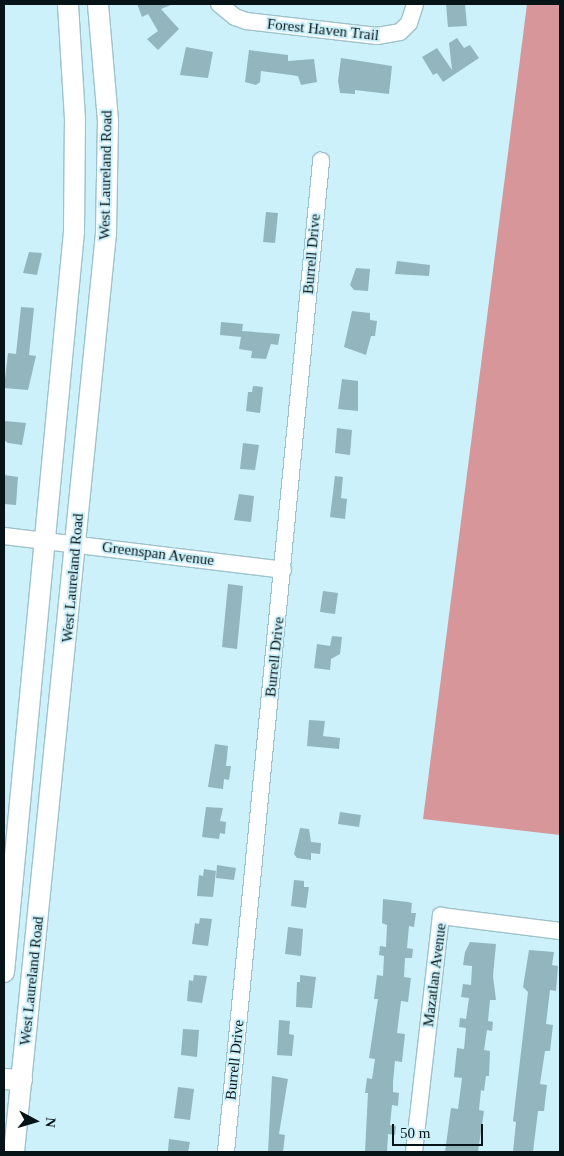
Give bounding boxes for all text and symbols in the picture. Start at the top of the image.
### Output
street label: Forest Haven Trail [266,15,380,45]
street label: West Laureland Road [96,110,116,240]
street label: Burrell Drive [300,213,324,295]
street label: West Laureland Road [58,513,88,643]
street label: Greenspan Avenue [101,538,215,570]
street label: Burrell Drive [262,616,288,698]
street label: West Laureland Road [16,916,48,1046]
street label: Mazatlan Avenue [420,922,450,1028]
street label: Burrell Drive [222,1019,248,1101]
north arrow [10,1096,60,1146]
scale bar [394,1114,485,1146]
text: N [42,1117,58,1128]
text: 50 m [400,1125,430,1141]

